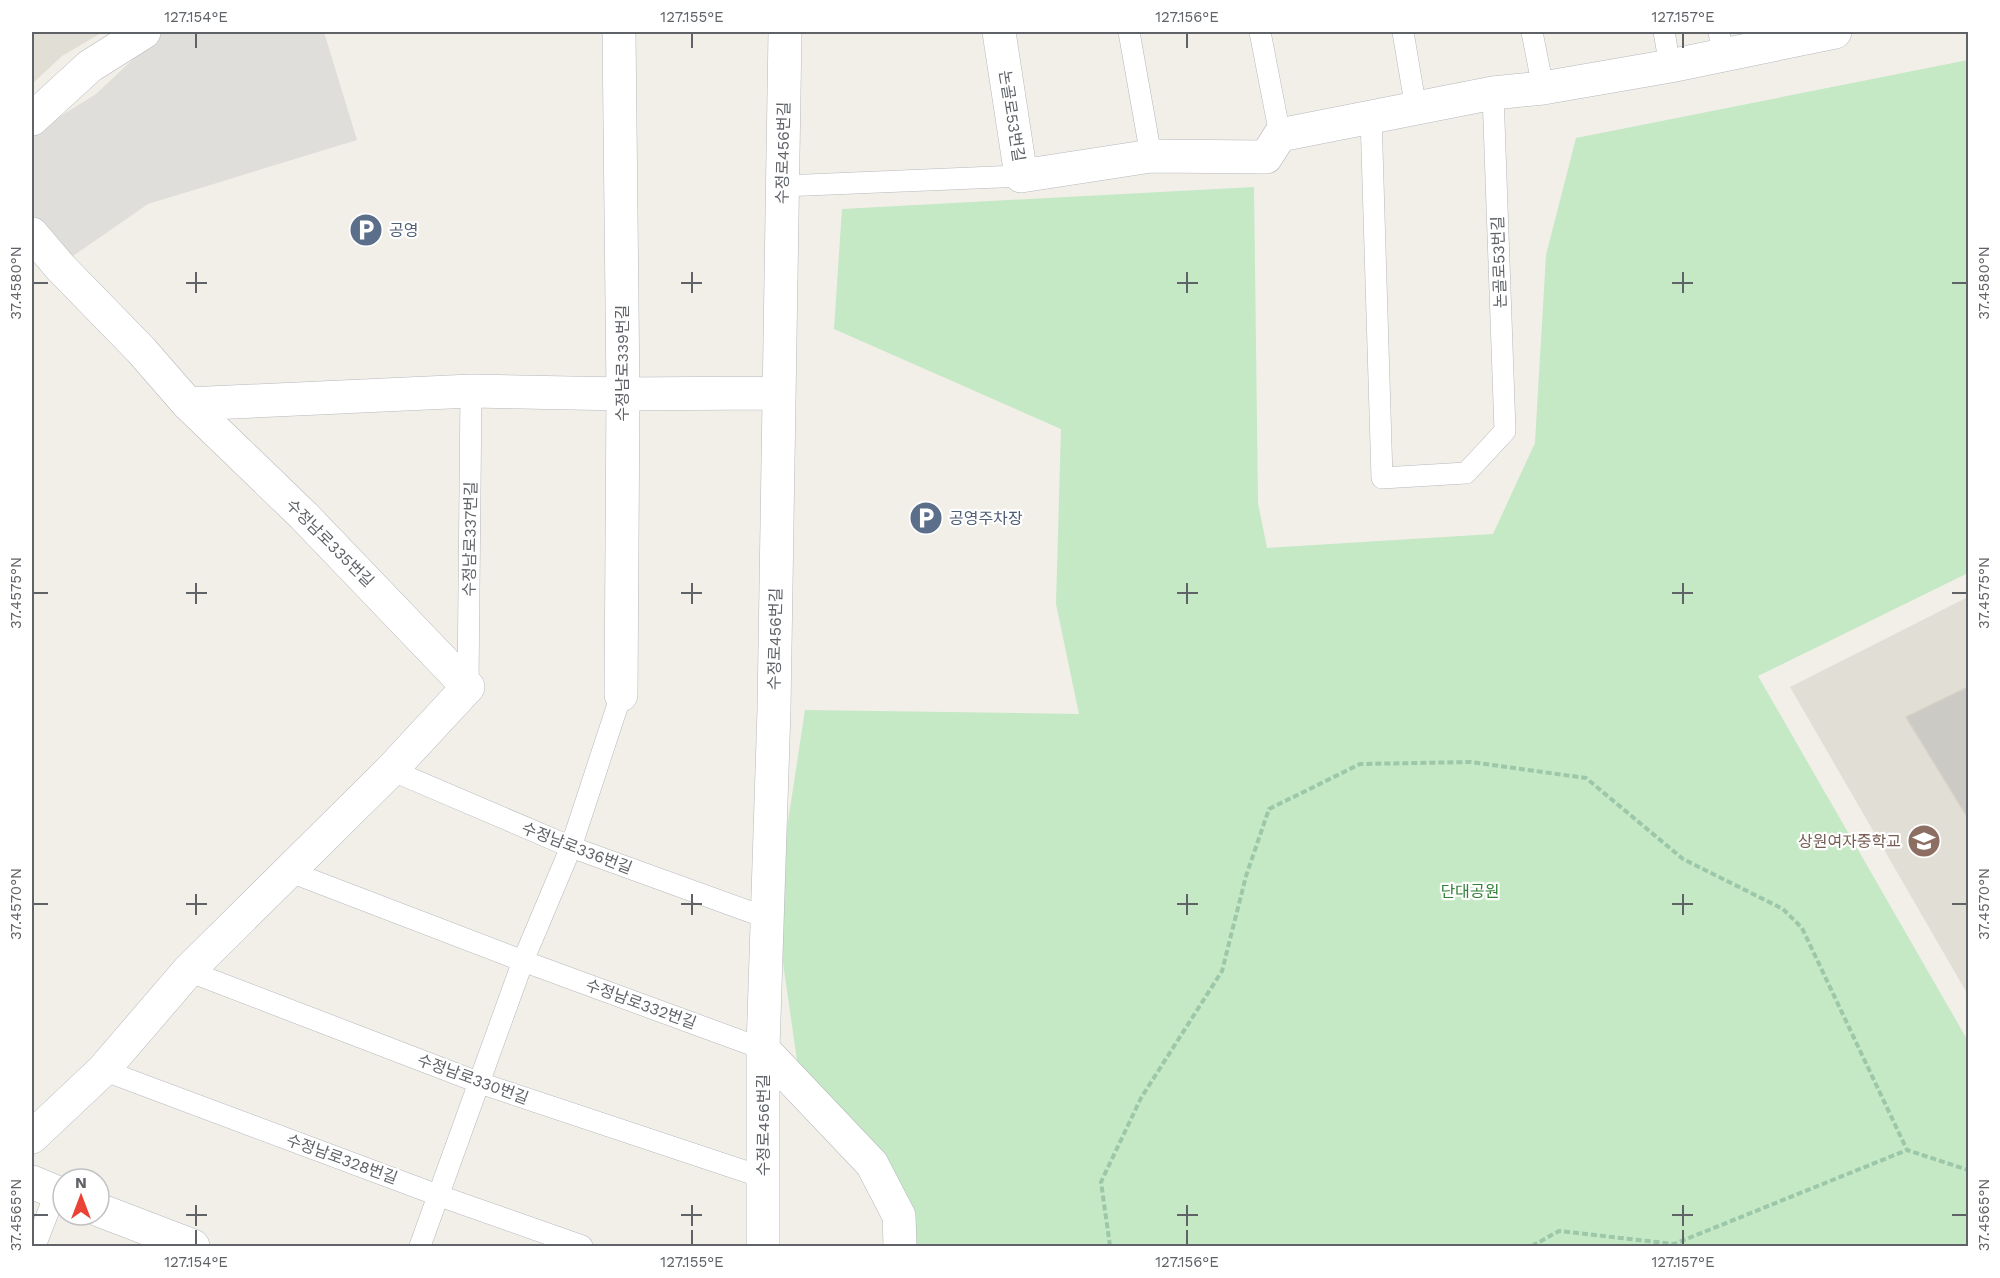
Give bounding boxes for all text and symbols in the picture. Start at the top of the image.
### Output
text: 127.154°E [164,8,228,26]
text: 127.155°E [660,8,724,26]
text: 127.156°E [1155,8,1219,26]
text: 127.157°E [1652,8,1714,26]
street label: 논골로53번길 [995,69,1029,163]
street label: 수정로456번길 [773,102,793,204]
parking icon: 공영 [348,212,384,248]
street label: 논골로53번길 [1488,216,1510,308]
place label: 공영 [389,221,418,240]
text: 37.4580°N [7,246,25,320]
text: 37.4580°N [1975,246,1993,320]
street label: 수정남로339번길 [613,305,632,421]
street label: 수정남로337번길 [459,481,481,597]
street label: 수정남로335번길 [282,495,378,591]
parking icon: 공영주차장 [908,500,944,536]
place label: 공영주차장 [949,509,1023,528]
text: 37.4575°N [7,557,25,629]
text: 37.4575°N [1975,557,1993,629]
street label: 수정로456번길 [765,588,785,690]
street label: 수정남로336번길 [519,818,635,878]
school or university icon: 상원여자중학교 [1906,823,1942,859]
place label: 상원여자중학교 [1798,832,1901,851]
text: 37.4570°N [7,868,25,940]
text: 37.4570°N [1975,868,1993,940]
park label: 단대공원 [1441,882,1499,901]
street label: 수정남로332번길 [583,975,699,1033]
street label: 수정남로330번길 [415,1050,531,1108]
street label: 수정로456번길 [754,1074,773,1176]
street label: 수정남로328번길 [284,1130,400,1188]
north arrow [51,1167,111,1227]
text: N [75,1173,87,1192]
text: 37.4565°N [7,1179,25,1251]
text: 37.4565°N [1975,1179,1993,1251]
text: 127.154°E [164,1253,228,1271]
text: 127.155°E [660,1253,724,1271]
text: 127.156°E [1155,1253,1219,1271]
text: 127.157°E [1652,1253,1714,1271]

